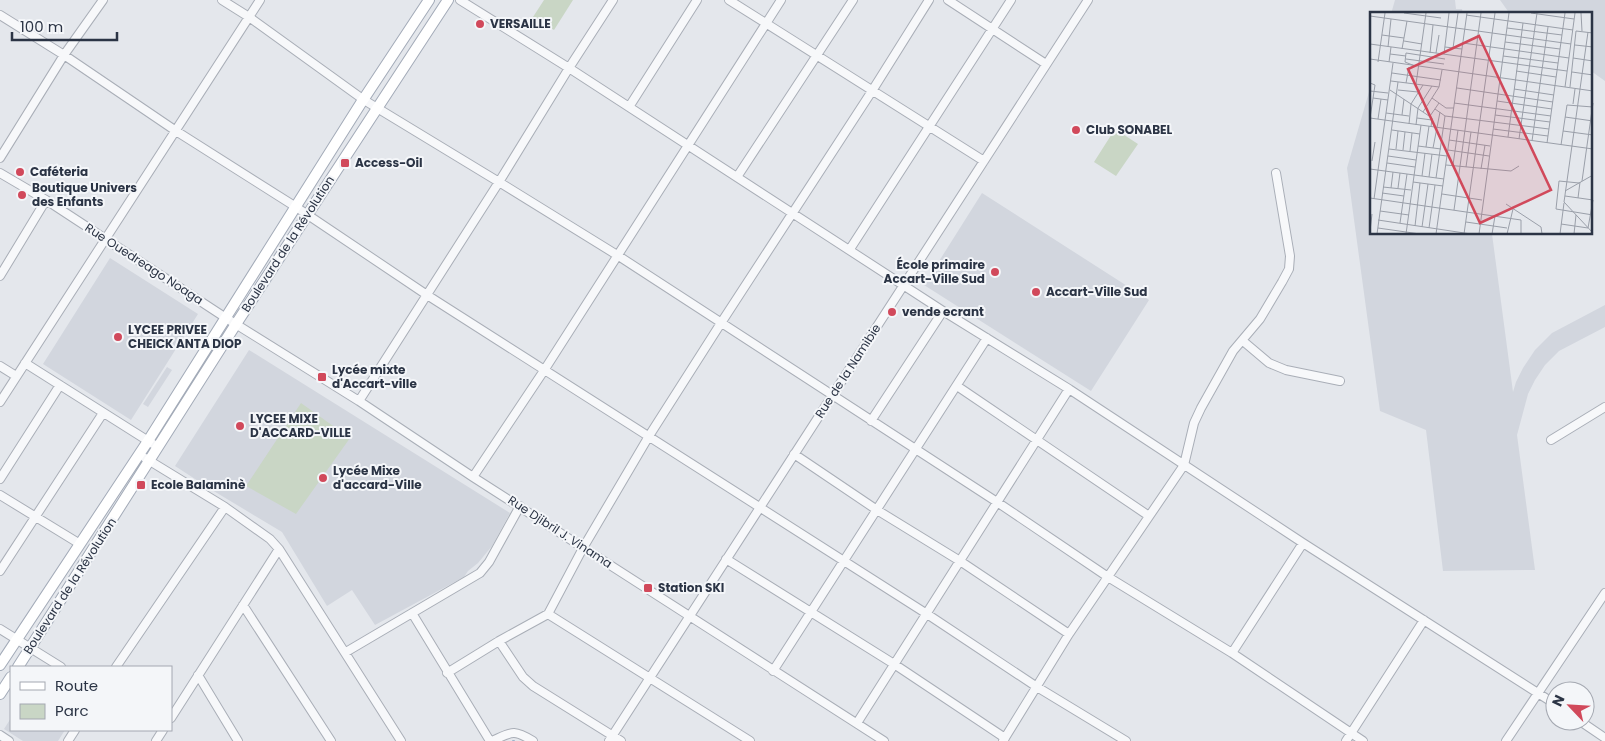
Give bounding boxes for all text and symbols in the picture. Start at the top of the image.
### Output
scale bar [12,10,118,42]
inset map [1370,12,1592,235]
place label: VERSAILLE [490,15,551,32]
text: 100 m [20,16,63,37]
marker: VERSAILLE [474,18,486,30]
place label: Club SONABEL [1086,121,1173,138]
marker: Club SONABEL [1070,124,1082,136]
place label: Access-Oil [355,154,423,171]
marker: Access-Oil [339,157,351,169]
place label: Caféteria [30,163,88,180]
marker: Caféteria [14,166,26,178]
street label: Boulevard de la Révolution [237,172,338,315]
place label: Boutique Univers des Enfants [32,179,137,210]
marker: Boutique Univers des Enfants [16,189,28,201]
street label: Rue Ouedreago Noaga [82,219,207,308]
place label: École primaire Accart-Ville Sud [884,256,986,287]
marker: École primaire Accart-Ville Sud [989,266,1001,278]
place label: Accart-Ville Sud [1046,283,1147,300]
marker: Accart-Ville Sud [1030,286,1042,298]
place label: vende ecrant [902,303,984,320]
marker: vende ecrant [886,306,898,318]
street label: Rue de la Namibie [811,320,884,421]
place label: LYCEE PRIVEE CHEICK ANTA DIOP [128,321,242,352]
marker: LYCEE PRIVEE CHEICK ANTA DIOP [112,331,124,343]
place label: Lycée mixte d'Accart-ville [332,361,417,392]
marker: Lycée mixte d'Accart-ville [316,371,328,383]
place label: LYCEE MIXE D'ACCARD-VILLE [250,410,351,441]
marker: LYCEE MIXE D'ACCARD-VILLE [234,420,246,432]
place label: Lycée Mixe d'accard-Ville [333,462,422,493]
marker: Lycée Mixe d'accard-Ville [317,472,329,484]
place label: Ecole Balaminè [151,476,246,493]
marker: Ecole Balaminè [135,479,147,491]
street label: Rue Djibril J. Vinama [505,491,616,572]
street label: Boulevard de la Révolution [19,514,120,657]
place label: Station SKI [658,579,724,596]
marker: Station SKI [642,582,654,594]
legend [10,666,172,731]
text: Route [55,675,98,696]
north arrow [1545,681,1595,731]
text: N [1547,692,1570,710]
text: Parc [55,700,89,721]

